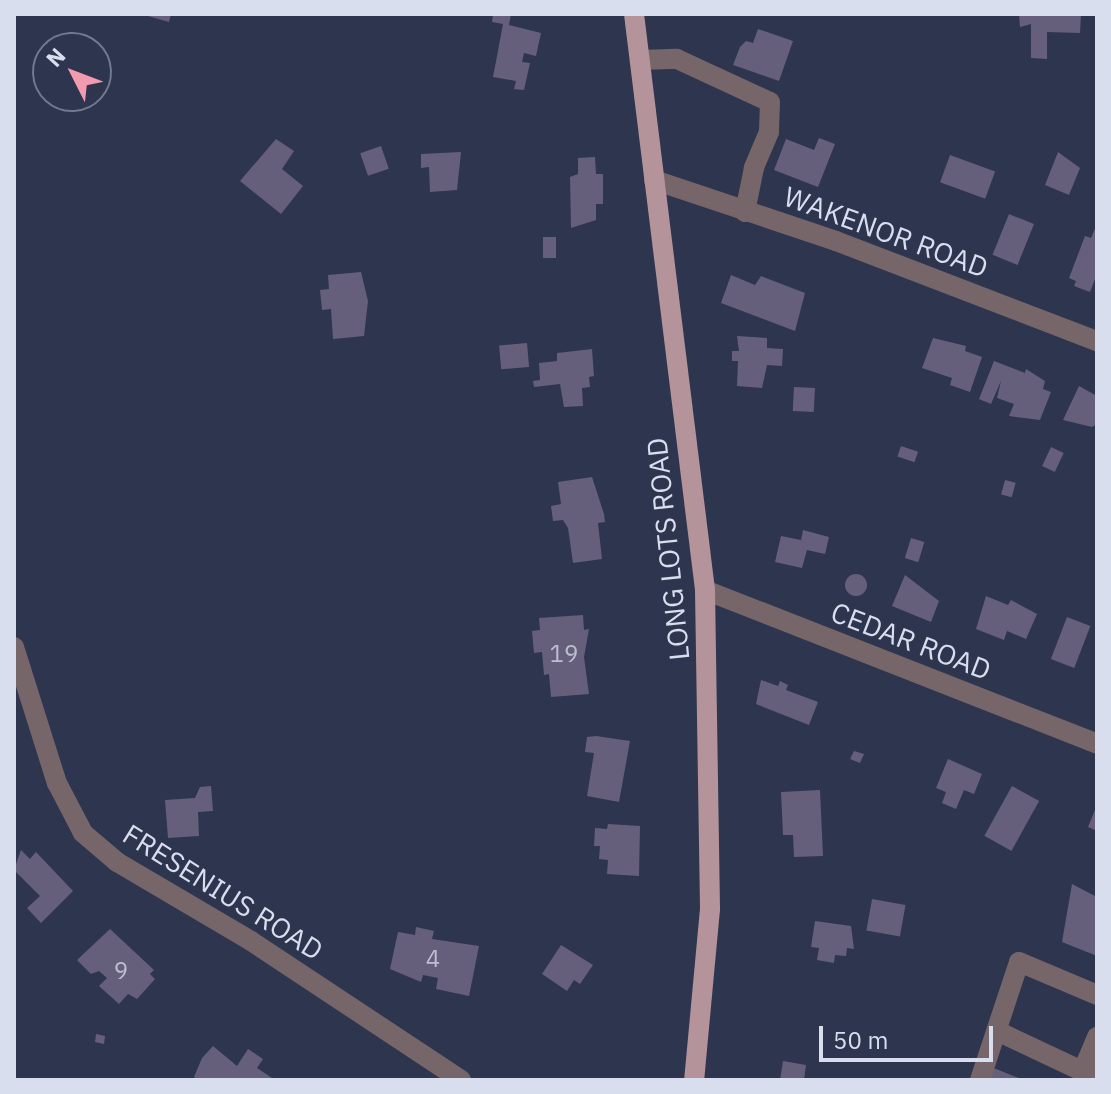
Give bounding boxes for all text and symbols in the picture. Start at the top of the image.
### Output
north arrow [32,32,112,112]
text: N [39,41,71,73]
street label: WAKENOR ROAD [779,179,993,285]
street label: LONG LOTS ROAD [640,436,696,662]
street label: CEDAR ROAD [826,595,996,687]
house number: 19 [550,640,578,668]
street label: FRESENIUS ROAD [117,817,329,967]
house number: 4 [426,945,440,973]
house number: 9 [114,957,128,985]
scale bar [823,1010,997,1060]
text: 50 m [833,1024,888,1056]

